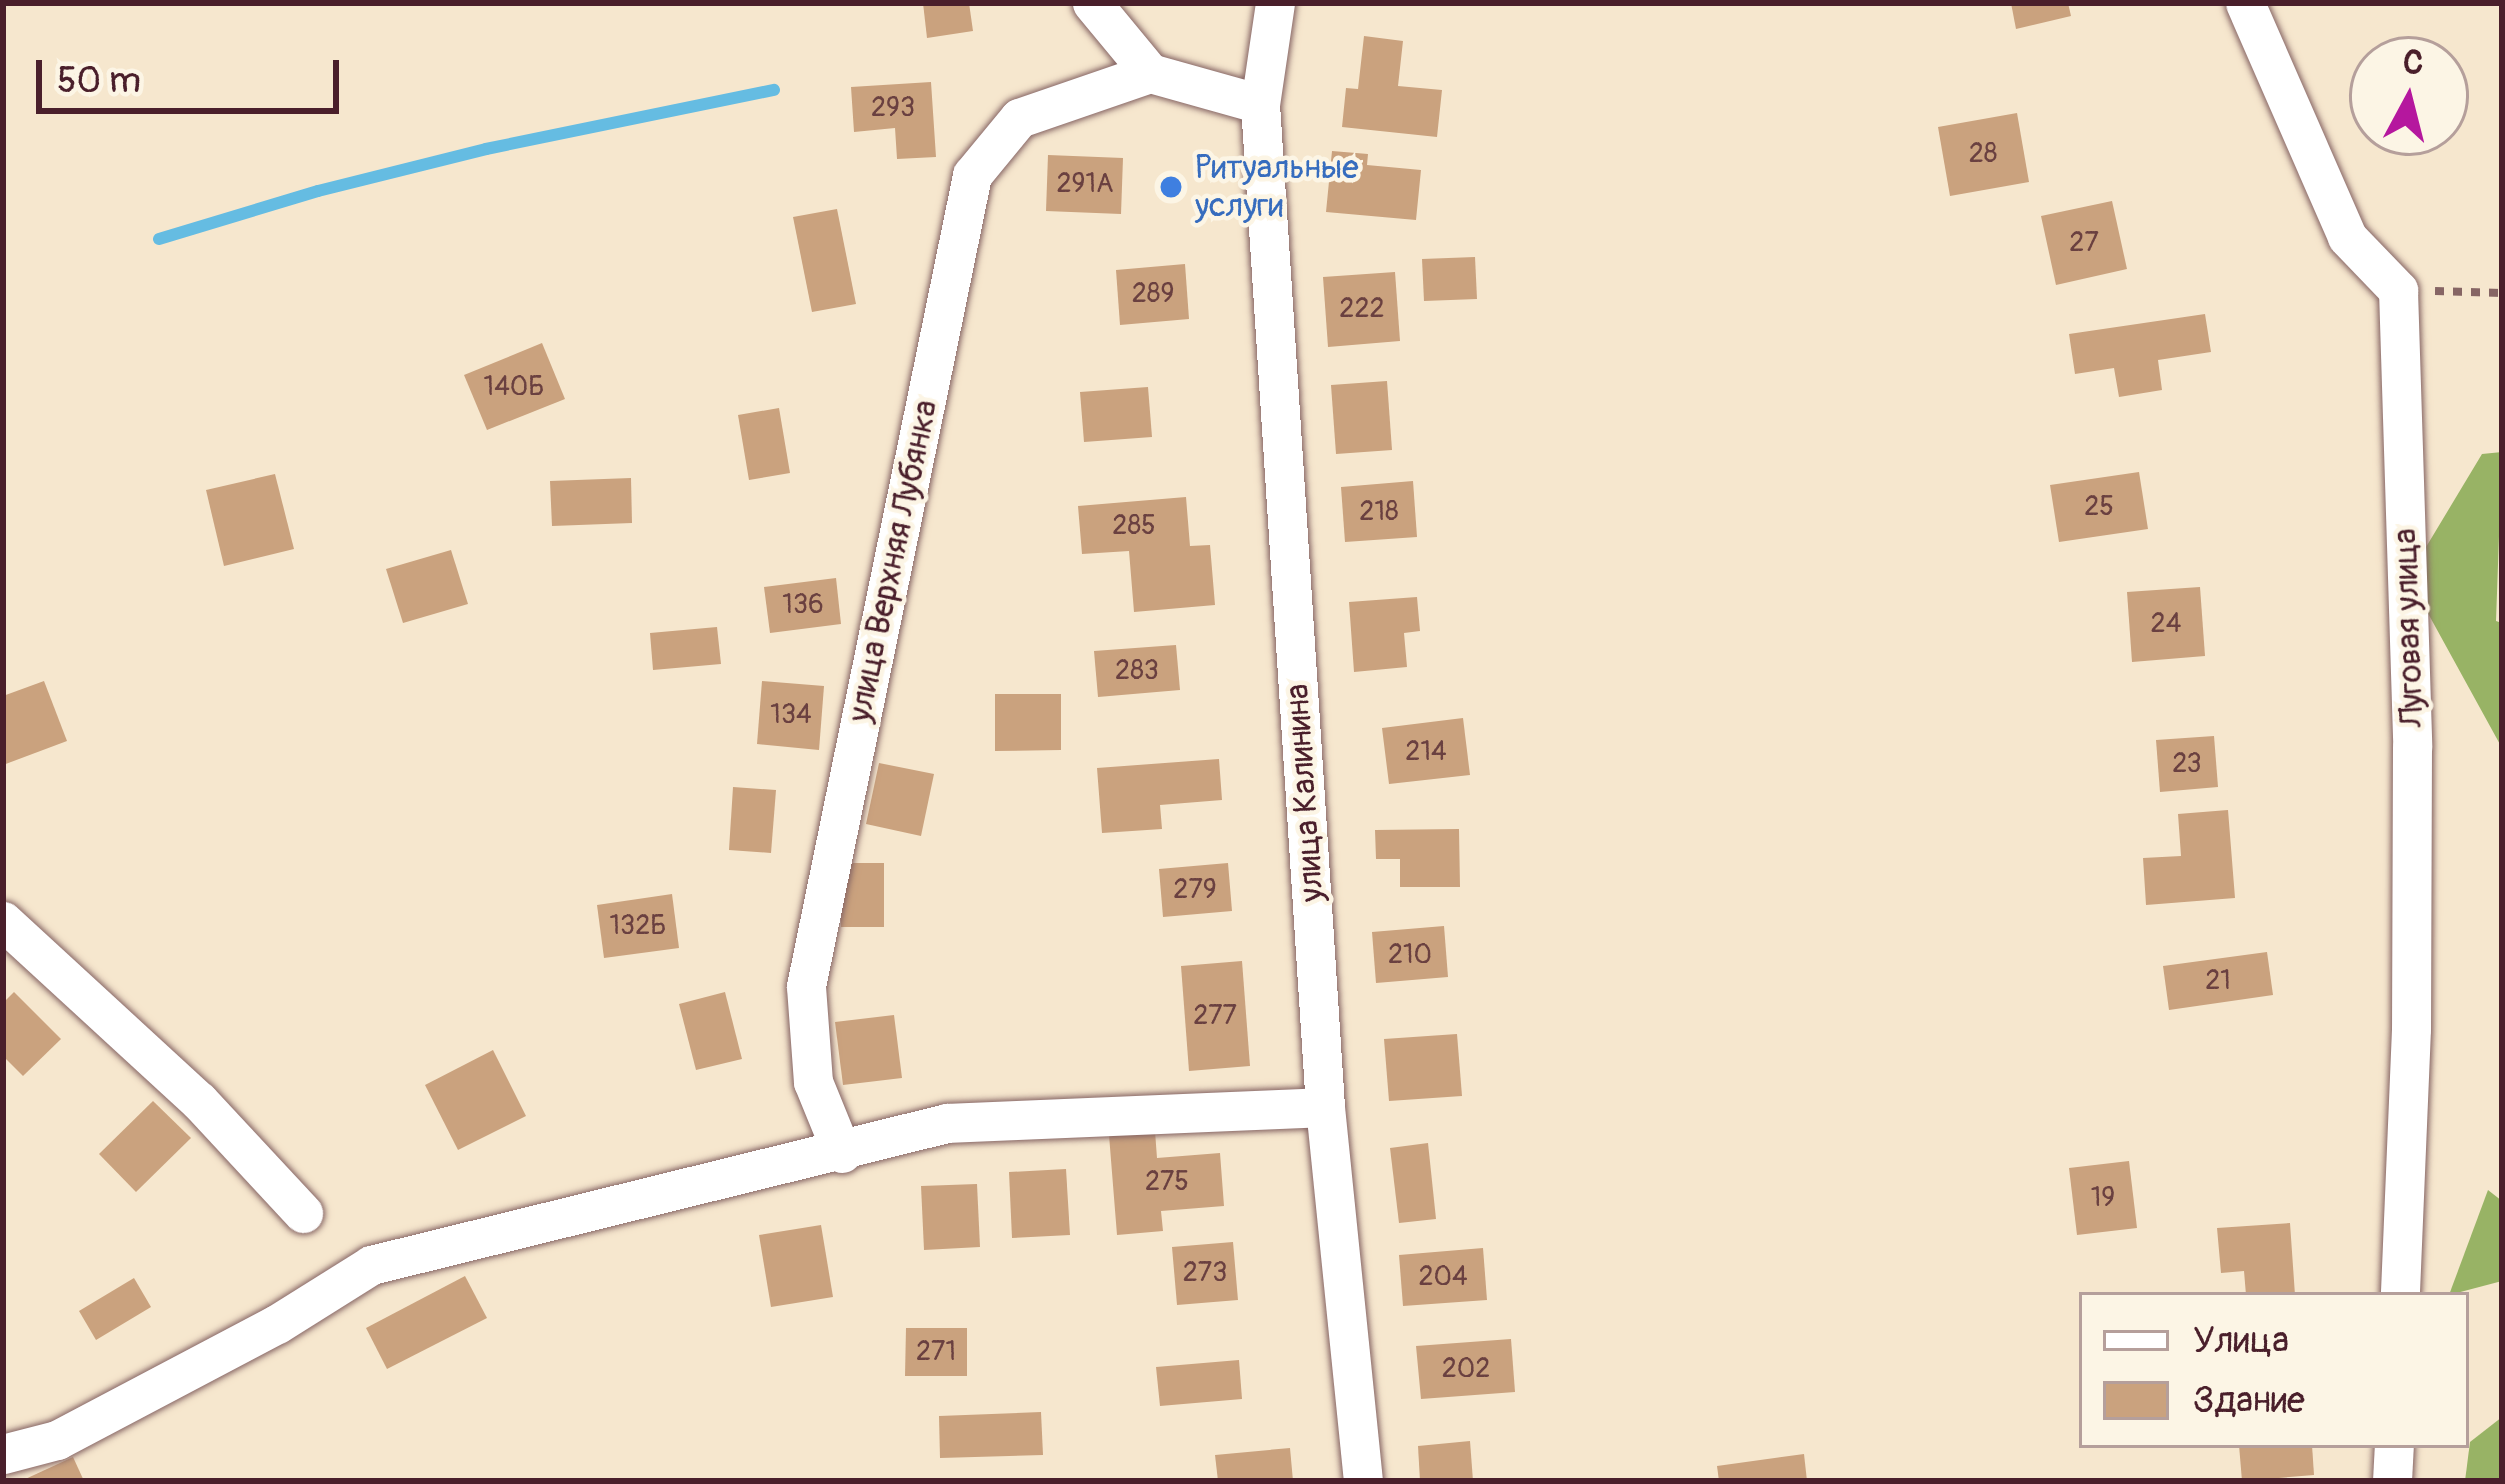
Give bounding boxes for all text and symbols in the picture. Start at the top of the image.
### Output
scale bar [42,36,345,110]
north arrow [2349,36,2469,156]
text: С [2400,41,2426,84]
text: 50 m [57,58,141,103]
house number: 293 [871,92,915,124]
house number: 28 [1969,138,1997,170]
place label: Ритуальные услуги [1195,148,1359,226]
house number: 291А [1056,168,1114,200]
marker: Ритуальные услуги [1158,174,1184,200]
house number: 27 [2069,227,2099,259]
house number: 289 [1132,278,1174,310]
house number: 222 [1339,293,1385,325]
house number: 140Б [484,371,544,403]
street label: улица Верхняя Лубянка [840,396,946,726]
house number: 25 [2084,491,2114,523]
house number: 218 [1359,496,1399,528]
house number: 285 [1112,510,1156,542]
street label: Луговая улица [2386,528,2432,728]
house number: 136 [782,589,824,621]
house number: 24 [2151,608,2181,640]
house number: 283 [1115,655,1159,687]
street label: улица Калинина [1278,683,1332,903]
house number: 134 [770,699,812,731]
house number: 214 [1405,736,1447,768]
house number: 23 [2172,748,2202,780]
house number: 279 [1173,874,1217,906]
house number: 132Б [610,910,666,942]
house number: 210 [1388,939,1432,971]
house number: 21 [2205,965,2231,997]
house number: 277 [1193,1000,1237,1032]
house number: 275 [1145,1166,1189,1198]
house number: 19 [2091,1182,2115,1214]
house number: 273 [1183,1257,1227,1289]
house number: 204 [1418,1261,1468,1293]
legend [2079,1292,2469,1448]
text: Улица [2193,1318,2289,1363]
house number: 271 [916,1336,956,1368]
house number: 202 [1442,1353,1490,1385]
text: Здание [2193,1378,2305,1423]

